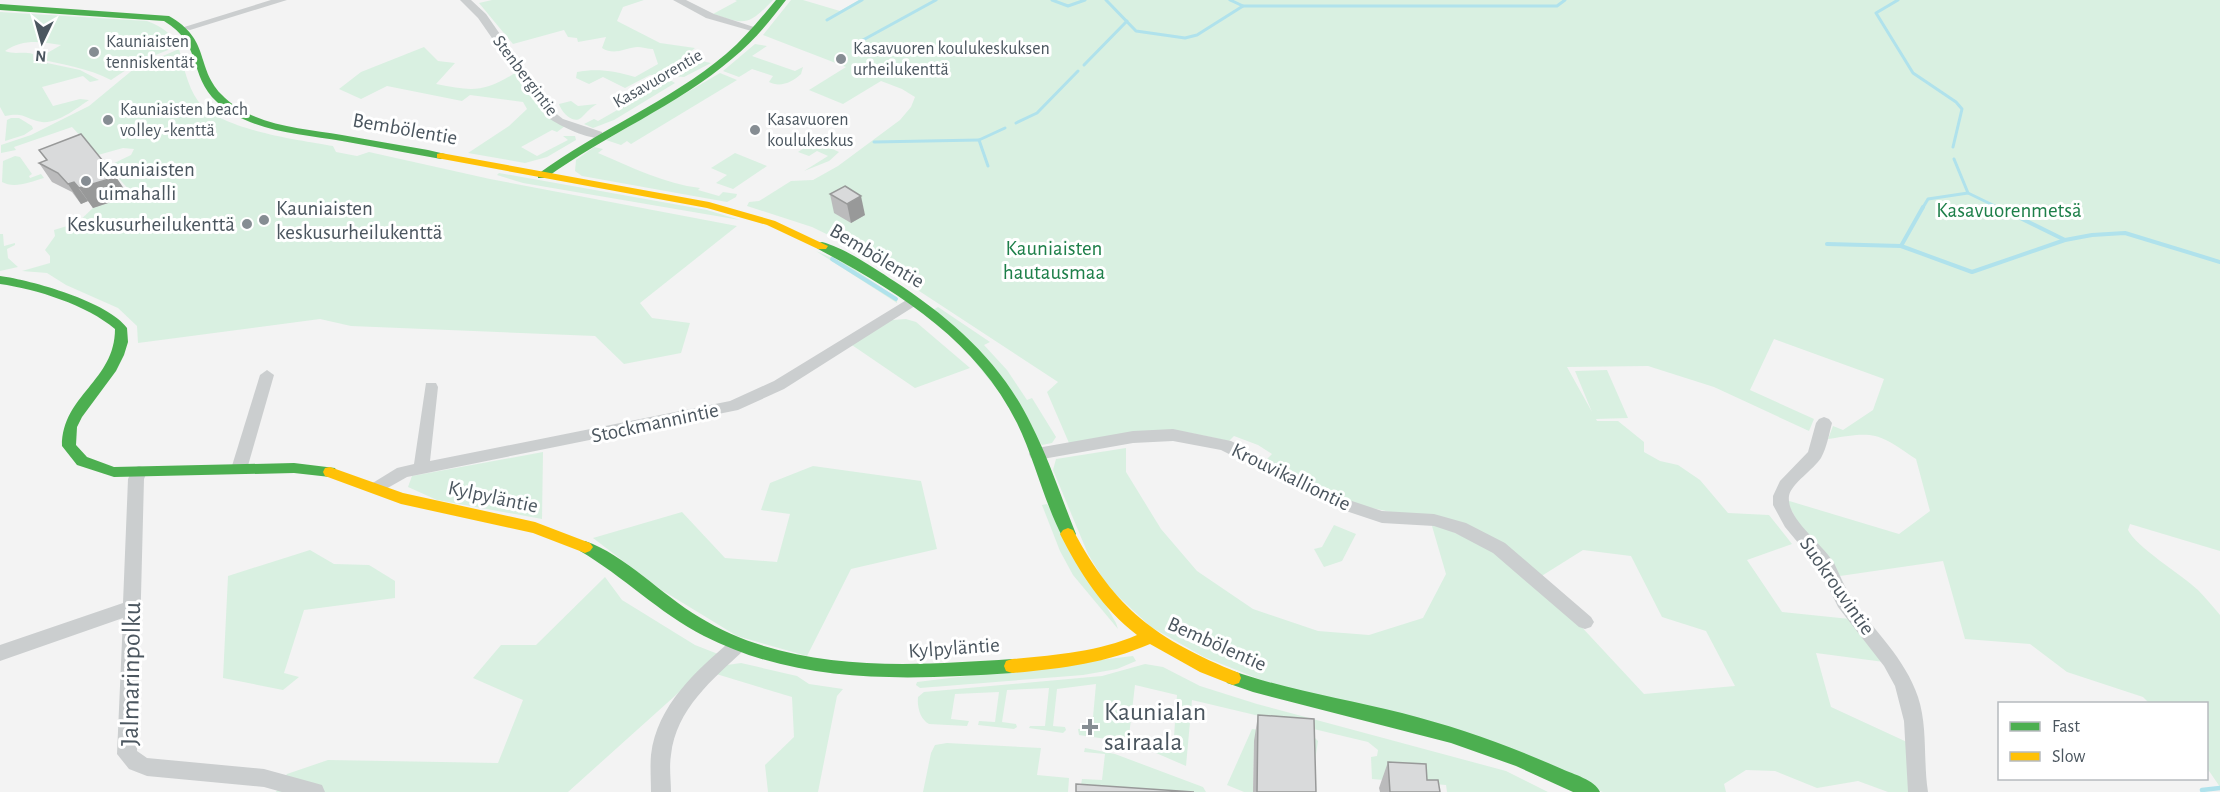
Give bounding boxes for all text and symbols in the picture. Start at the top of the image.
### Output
north arrow [12,12,72,72]
street label: Stenbergintie [489,32,561,120]
place label: Kauniaisten tenniskentät [106,33,195,72]
place label: Kasavuoren koulukeskuksen urheilukenttä [853,40,1050,79]
marker: Kauniaisten tenniskentät [87,45,101,59]
street label: Kasavuorentie [610,46,706,112]
text: N [35,47,47,64]
marker: Kasavuoren koulukeskuksen urheilukenttä [834,52,848,66]
place label: Kauniaisten beach volley -kenttä [120,101,248,140]
street label: Bembölentie [351,109,459,149]
place label: Kasavuoren koulukeskus [767,111,854,150]
marker: Kauniaisten beach volley -kenttä [101,113,115,127]
marker: Kasavuoren koulukeskus [748,123,762,137]
place label: Kauniaisten uimahalli [98,159,195,204]
marker: Kauniaisten uimahalli [79,174,93,188]
place label: Kauniaisten keskusurheilukenttä [276,198,443,243]
park label: Kasavuorenmetsä [1936,200,2082,221]
marker: Kauniaisten keskusurheilukenttä [257,213,271,227]
place label: Keskusurheilukenttä [67,214,235,235]
marker: Keskusurheilukenttä [240,217,254,231]
street label: Bembölentie [826,220,928,292]
park label: Kauniaisten hautausmaa [1003,238,1106,283]
street label: Stockmannintie [590,399,720,447]
street label: Krouvikalliontie [1228,439,1354,515]
street label: Kylpyläntie [446,477,540,517]
street label: Suokrouvintie [1796,533,1878,639]
street label: Jalmarinpolku [117,602,145,746]
street label: Bembölentie [1164,613,1270,675]
street label: Kylpyläntie [908,634,1000,662]
place label: Kaunialan sairaala [1104,699,1206,755]
legend [1998,702,2208,780]
marker: Kaunialan sairaala [1081,718,1099,736]
text: Fast [2052,718,2080,736]
text: Slow [2052,748,2085,766]

